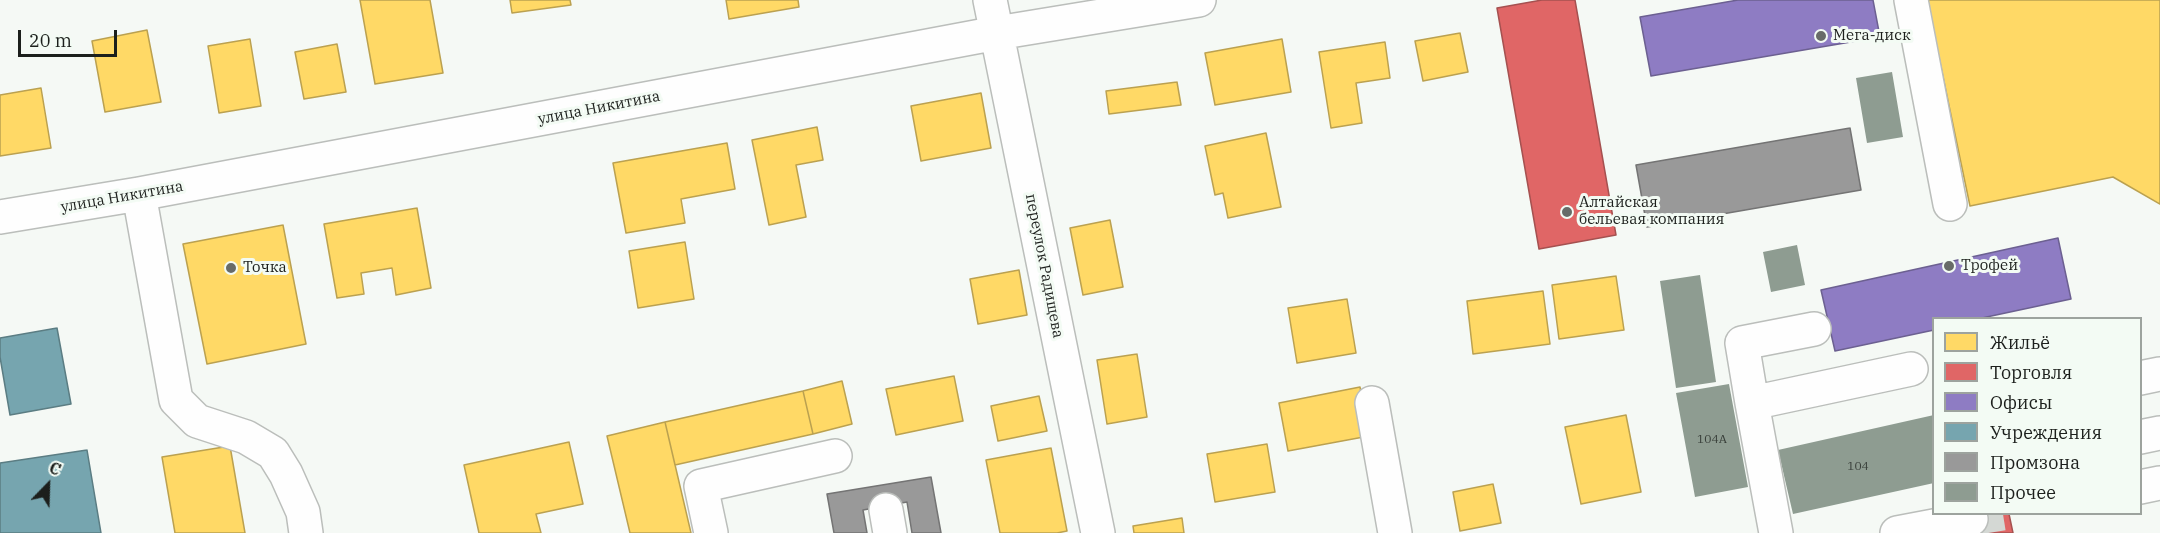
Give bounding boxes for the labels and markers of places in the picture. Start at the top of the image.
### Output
place label: Мега-диск [1833,27,1911,45]
marker: Мега-диск [1814,29,1828,43]
place label: Алтайская бельевая компания [1579,194,1724,229]
marker: Алтайская бельевая компания [1560,205,1574,219]
place label: Трофей [1961,257,2018,275]
place label: Точка [243,259,287,277]
marker: Трофей [1942,259,1956,273]
marker: Точка [224,261,238,275]

